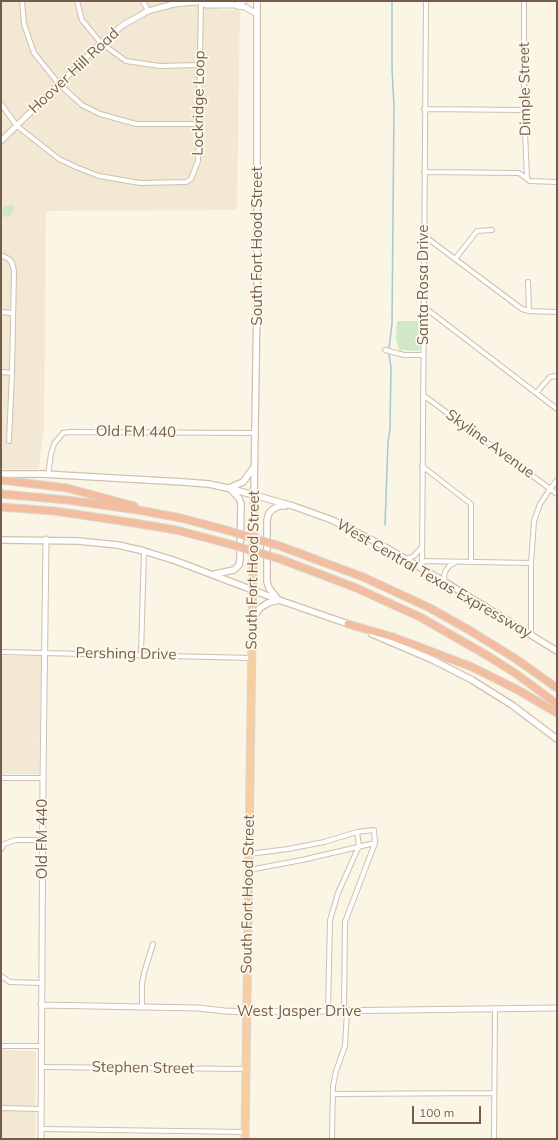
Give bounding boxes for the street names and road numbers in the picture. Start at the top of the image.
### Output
street label: Hoover Hill Road [25,25,123,117]
street label: Dimple Street [515,42,535,136]
street label: Lockridge Loop [189,50,209,156]
street label: South Fort Hood Street [248,166,266,326]
street label: Santa Rosa Drive [414,225,432,345]
street label: Skyline Avenue [442,406,538,482]
street label: Old FM 440 [96,422,176,442]
street label: South Fort Hood Street [243,490,263,650]
street label: West Central Texas Expressway [333,516,535,642]
street label: Pershing Drive [75,644,177,664]
street label: Old FM 440 [33,799,51,879]
street label: South Fort Hood Street [238,814,258,974]
street label: West Jasper Drive [237,1002,361,1020]
street label: Stephen Street [91,1058,195,1078]

